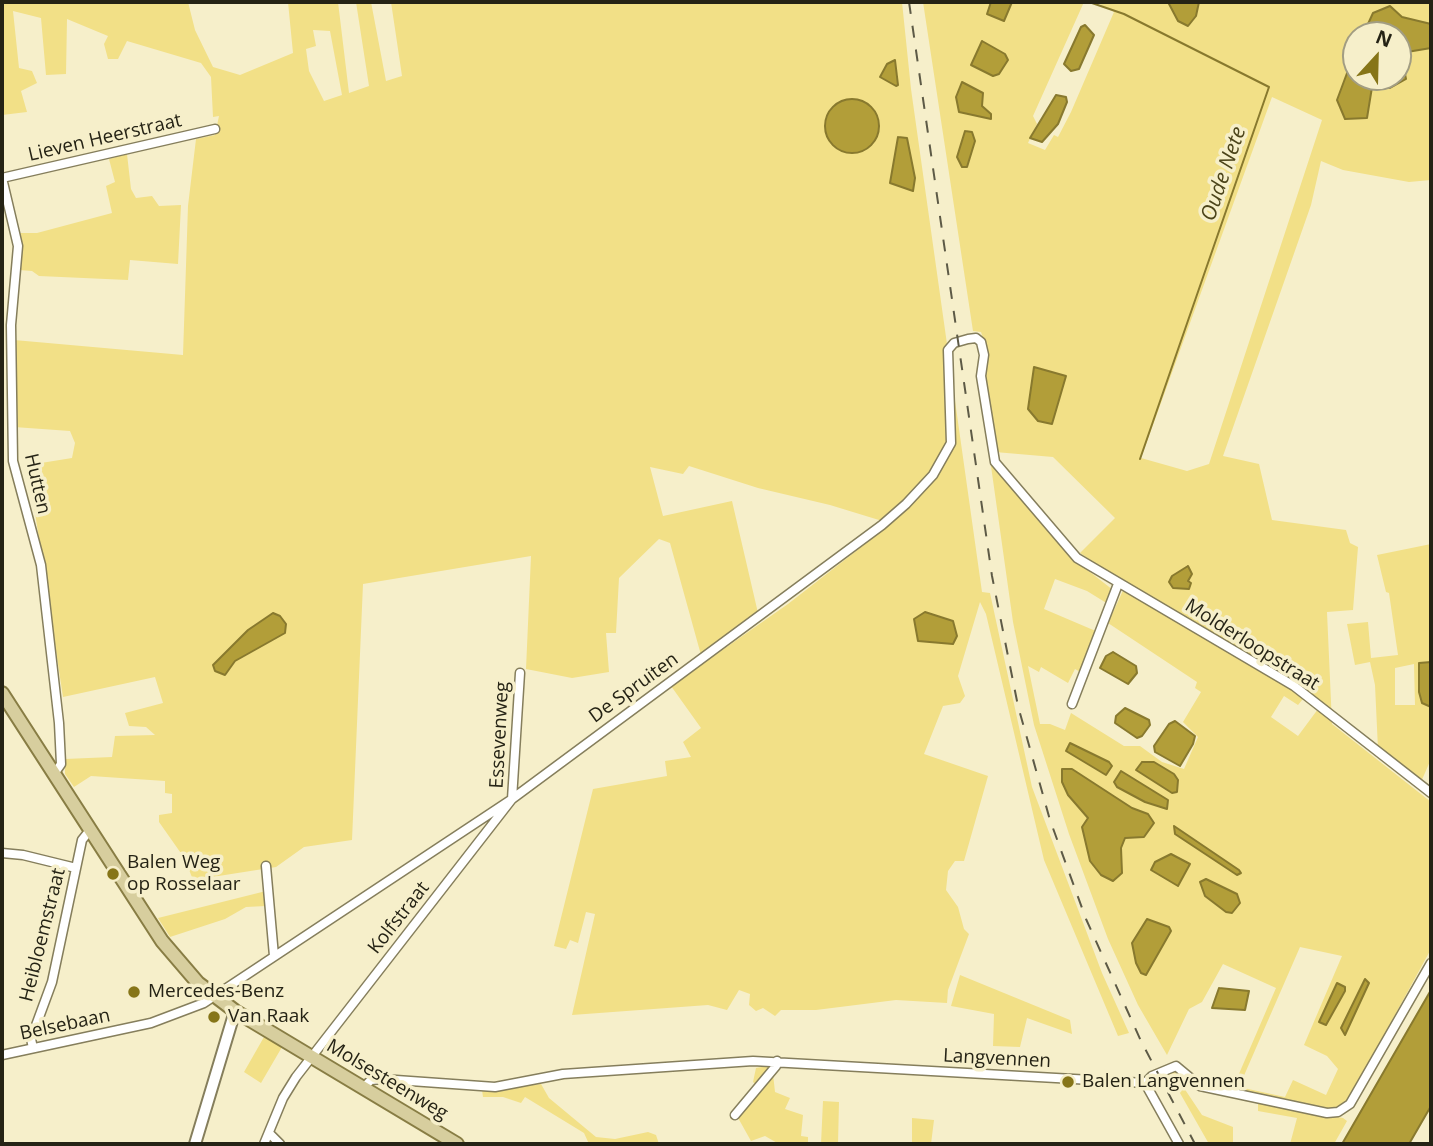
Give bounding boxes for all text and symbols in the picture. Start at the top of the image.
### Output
north arrow [1342,21,1412,91]
text: N [1372,23,1396,53]
street label: Lieven Heerstraat [26,109,184,167]
water label: Oude Nete [1196,124,1252,224]
street label: Hutten [19,451,55,517]
street label: Molderloopstraat [1181,594,1323,696]
street label: De Spruiten [585,648,683,728]
street label: Essevenweg [486,681,514,789]
place label: Balen Weg op Rosselaar [127,852,241,896]
street label: Heibloemstraat [15,866,71,1004]
marker: Balen Weg op Rosselaar [105,866,121,882]
street label: Kolfstraat [364,877,434,959]
place label: Mercedes-Benz [148,981,284,1003]
marker: Mercedes-Benz [126,984,142,1000]
street label: Belsebaan [18,1004,112,1046]
place label: Van Raak [228,1006,309,1028]
marker: Van Raak [206,1009,222,1025]
street label: Molsesteenweg [322,1035,452,1125]
street label: Langvennen [942,1045,1052,1073]
place label: Balen Langvennen [1082,1071,1245,1093]
marker: Balen Langvennen [1060,1074,1076,1090]

